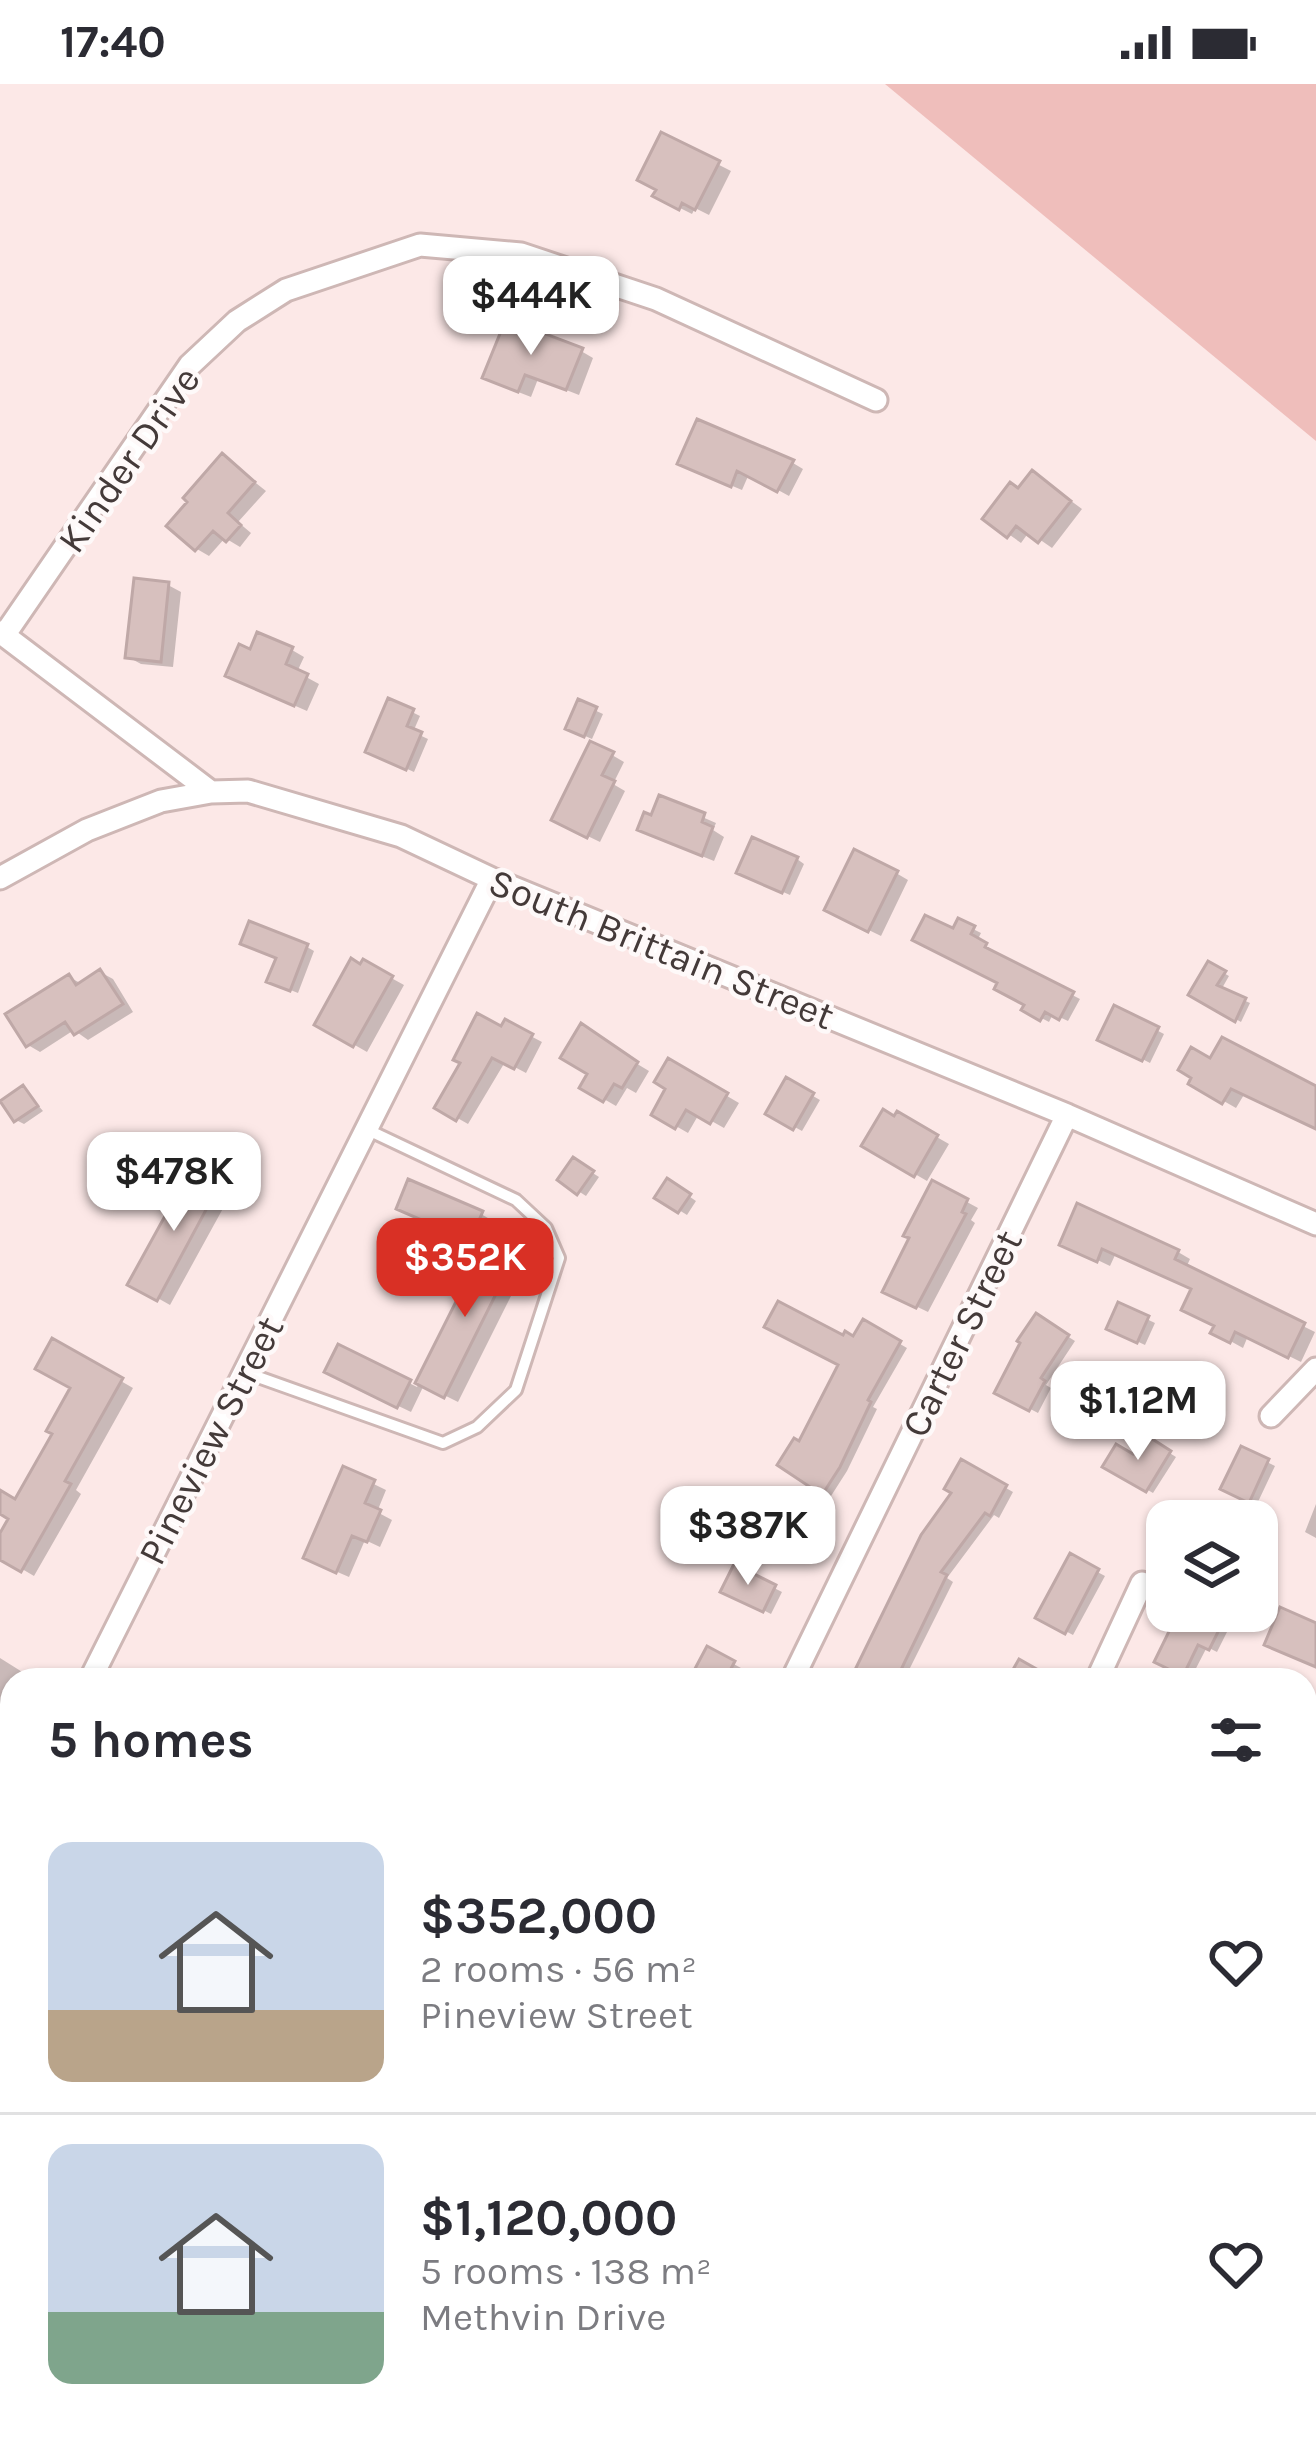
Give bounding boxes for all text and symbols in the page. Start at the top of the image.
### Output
text: 17:40 [60,16,166,68]
pin: $444K [447,256,615,358]
text: $444K [470,272,592,318]
street label: Kinder Drive [48,358,210,561]
street label: South Brittain Street [482,859,841,1039]
pin: $478K [90,1132,258,1234]
text: $478K [114,1148,234,1194]
pin: $352K [381,1218,549,1320]
street label: Carter Street [892,1222,1032,1444]
text: $352K [404,1234,526,1280]
street label: Pineview Street [129,1309,293,1572]
pin: $1.12M [1040,1361,1236,1463]
text: $1.12M [1078,1377,1198,1423]
pin: $387K [664,1486,832,1588]
map controls [1146,1500,1278,1632]
button: layers [1146,1500,1278,1632]
text: $387K [687,1502,809,1548]
icon: filters [1203,1707,1269,1773]
text: 5 homes [48,1710,254,1770]
text: $352,000 [420,1886,657,1946]
icon: home [144,1890,288,2034]
icon: heart [1203,1929,1269,1995]
text: 2 rooms · 56 m² [420,1946,697,1992]
text: Pineview Street [420,1992,693,2038]
text: $1,120,000 [420,2188,677,2248]
icon: home [144,2192,288,2336]
icon: heart [1203,2231,1269,2297]
text: 5 rooms · 138 m² [420,2248,712,2294]
text: Methvin Drive [420,2294,666,2340]

